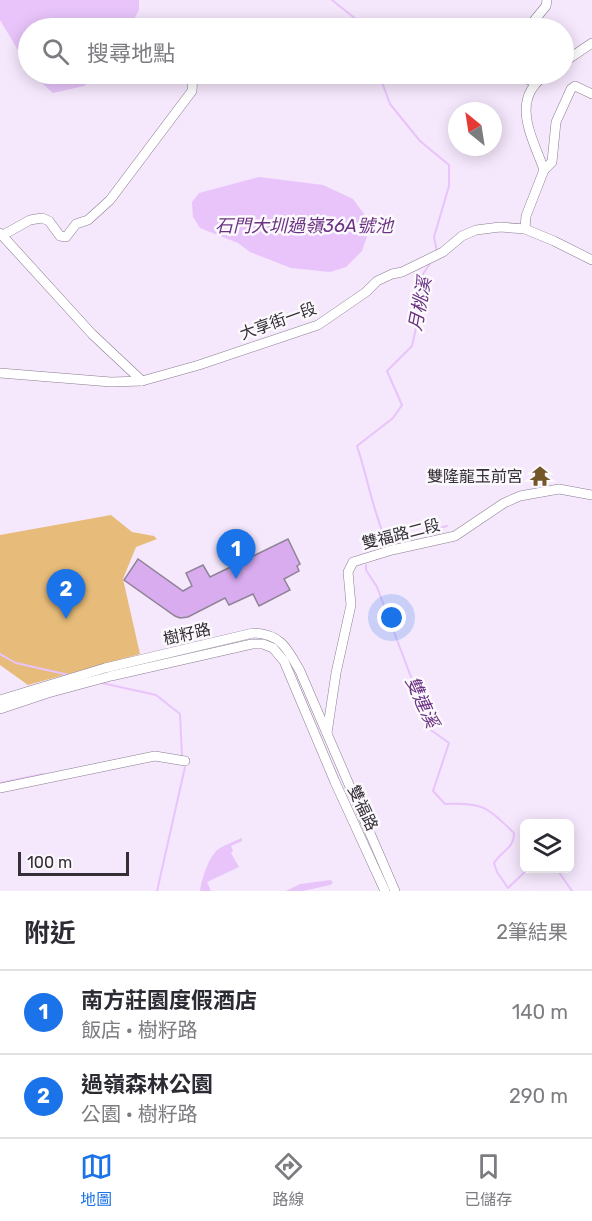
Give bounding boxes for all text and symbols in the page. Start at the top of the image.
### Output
search box [18,18,574,84]
icon: search [39,35,72,68]
text: 搜尋地點 [87,40,175,67]
north arrow [448,102,502,156]
water label: 石門大圳過嶺36A號池 [215,215,395,237]
water label: 月桃溪 [404,272,437,333]
street label: 大享街一段 [237,298,319,344]
temple icon: 雙隆龍玉前宮 [528,464,552,488]
place label: 雙隆龍玉前宮 [427,467,523,486]
street label: 雙福路二段 [360,515,442,553]
pin: 1 [216,530,256,579]
pin: 2 [46,570,86,619]
your location [377,603,406,632]
street label: 樹籽路 [161,619,213,649]
water label: 雙連溪 [401,673,445,734]
street label: 雙福路 [344,782,382,834]
map controls [520,819,574,873]
button: layers [520,819,574,873]
scale bar [18,849,129,876]
text: 100 m [27,853,72,872]
text: 附近 [24,918,76,949]
text: 2筆結果 [496,920,568,944]
text: 南方莊園度假酒店 [81,987,257,1014]
text: 1 [39,1000,48,1024]
text: 140 m [512,1000,568,1024]
text: 飯店 · 樹籽路 [81,1018,197,1042]
text: 過嶺森林公園 [81,1071,213,1098]
text: 2 [37,1084,50,1108]
text: 290 m [509,1084,568,1108]
text: 公園 · 樹籽路 [81,1102,197,1126]
tab: 地圖 [80,1150,113,1210]
tab: 路線 [272,1150,305,1210]
tab: 已儲存 [464,1150,512,1210]

